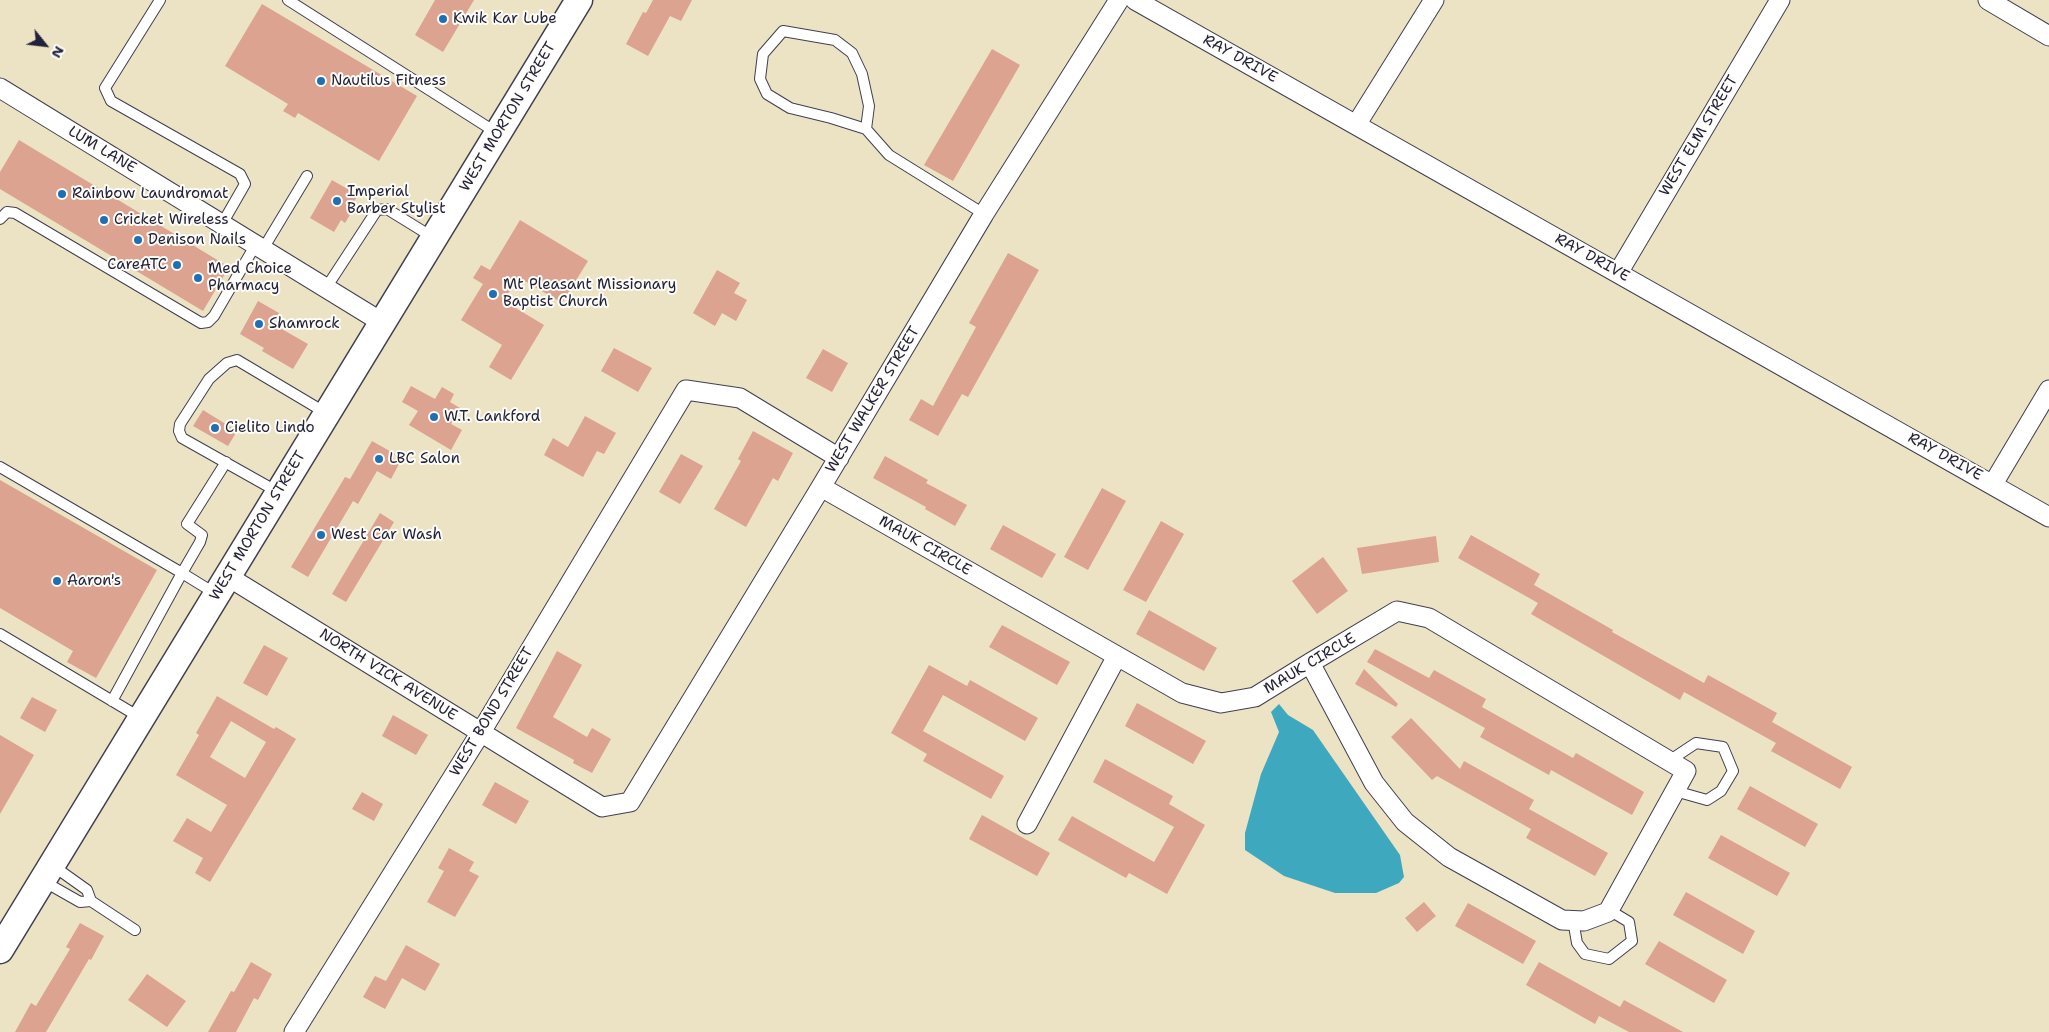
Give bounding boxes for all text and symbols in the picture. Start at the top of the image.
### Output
place label: Kwik Kar Lube [453,10,557,28]
marker: Kwik Kar Lube [437,13,449,25]
north arrow [20,20,70,70]
street label: RAY DRIVE [1199,31,1281,87]
street label: WEST MORTON STREET [456,39,560,195]
text: N [48,43,69,61]
place label: Nautilus Fitness [331,72,446,90]
street label: WEST ELM STREET [1656,72,1742,200]
marker: Nautilus Fitness [315,75,327,87]
street label: LUM LANE [65,123,139,177]
place label: Imperial Barber Stylist [347,183,446,218]
place label: Rainbow Laundromat [72,185,229,203]
marker: Rainbow Laundromat [56,188,68,200]
marker: Imperial Barber Stylist [331,195,343,207]
place label: Cricket Wireless [114,211,229,229]
marker: Cricket Wireless [98,214,110,226]
street label: RAY DRIVE [1551,230,1633,286]
place label: Denison Nails [148,231,246,249]
marker: Denison Nails [132,234,144,246]
place label: CareATC [107,256,167,274]
marker: CareATC [171,259,183,271]
place label: Med Choice Pharmacy [208,260,292,295]
marker: Med Choice Pharmacy [192,272,204,284]
place label: Mt Pleasant Missionary Baptist Church [503,276,676,311]
marker: Mt Pleasant Missionary Baptist Church [487,288,499,300]
place label: Shamrock [269,315,340,333]
marker: Shamrock [253,318,265,330]
street label: WEST WALKER STREET [822,324,924,476]
place label: W.T. Lankford [444,408,540,426]
marker: W.T. Lankford [428,411,440,423]
place label: Cielito Lindo [225,419,315,437]
marker: Cielito Lindo [209,422,221,434]
street label: RAY DRIVE [1904,429,1986,485]
street label: WEST MORTON STREET [206,448,310,604]
place label: LBC Salon [389,450,460,468]
marker: LBC Salon [373,453,385,465]
street label: MAUK CIRCLE [876,512,974,580]
place label: West Car Wash [331,526,442,544]
marker: West Car Wash [315,529,327,541]
place label: Aaron's [67,572,121,590]
marker: Aaron's [51,575,63,587]
street label: NORTH VICK AVENUE [316,625,460,725]
street label: MAUK CIRCLE [1261,630,1359,698]
street label: WEST BOND STREET [446,644,538,780]

